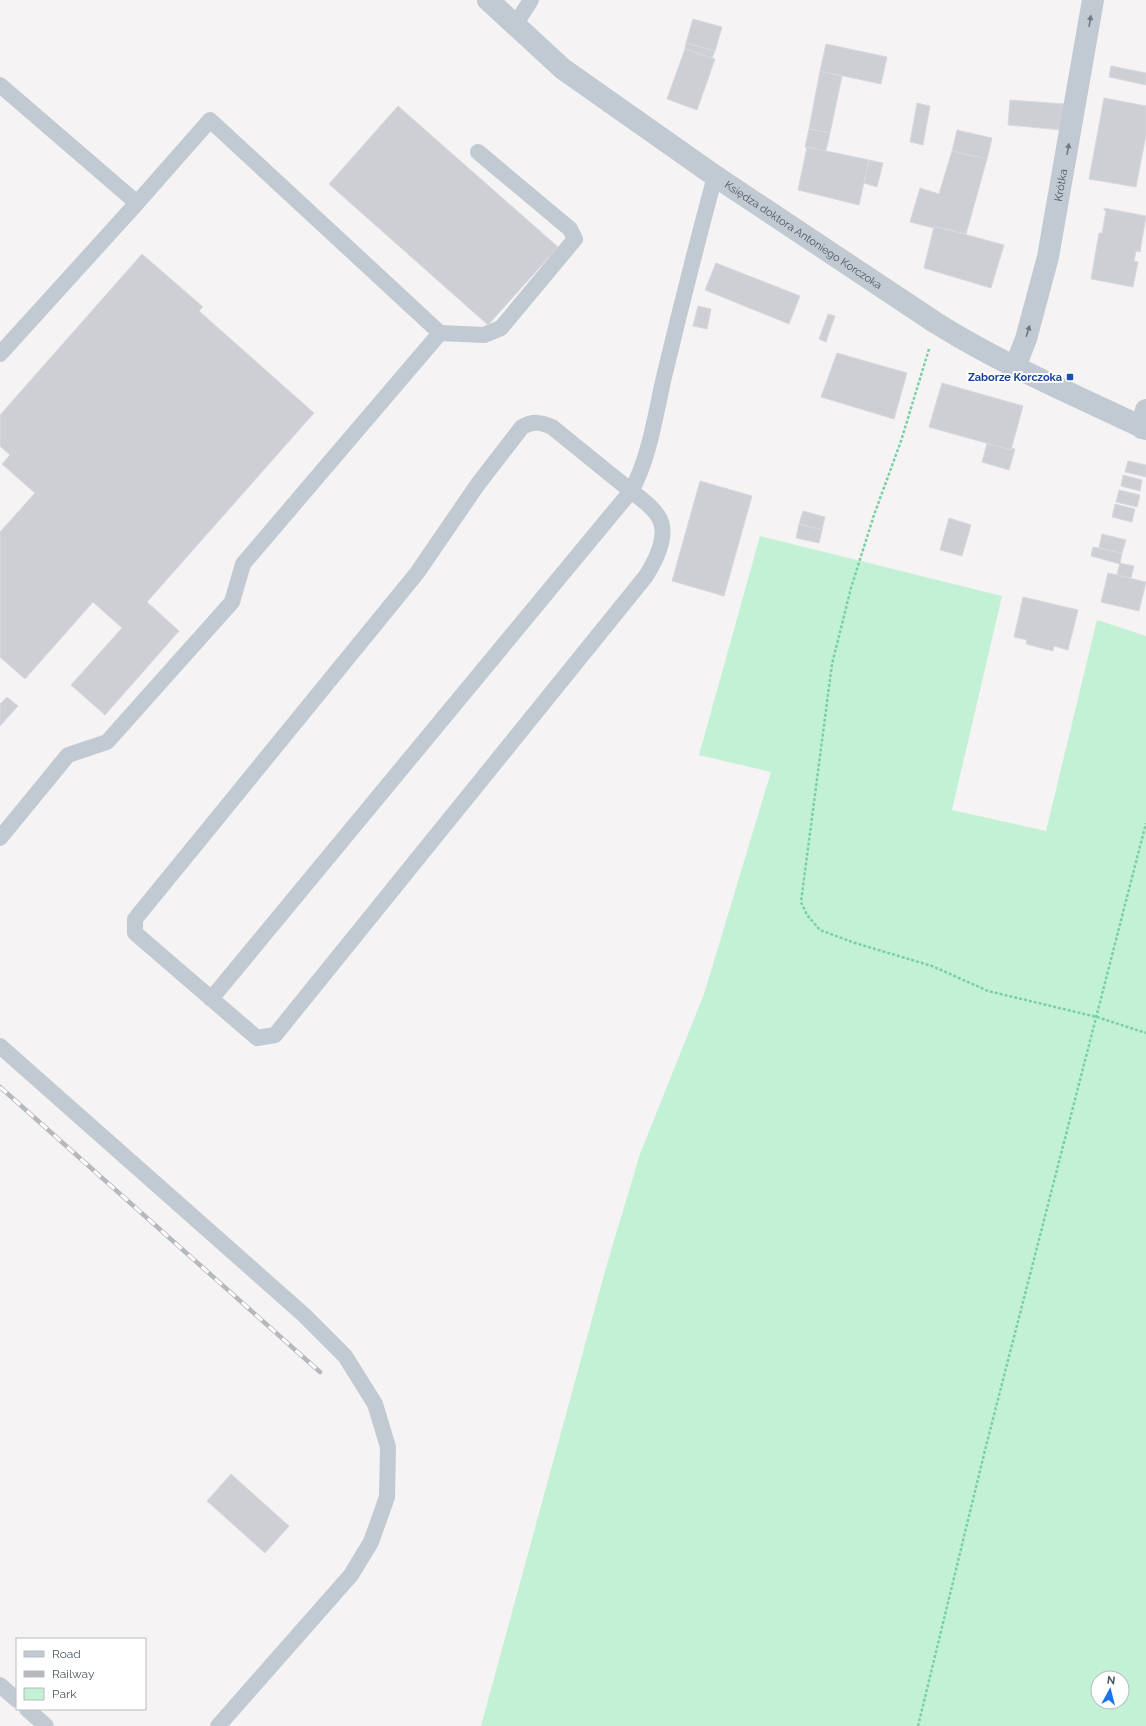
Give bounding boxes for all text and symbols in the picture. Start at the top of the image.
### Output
one-way arrow [1087,15,1093,27]
one-way arrow [1065,143,1071,155]
street label: Krótka [1051,168,1070,202]
street label: Księdza doktora Antoniego Korczoka [722,178,885,292]
one-way arrow [1025,324,1031,336]
place label: Zaborze Korczoka [968,371,1062,384]
marker: Zaborze Korczoka [1065,372,1075,382]
legend [16,1638,146,1710]
text: Road [52,1647,81,1661]
text: Railway [52,1667,95,1681]
north arrow [1090,1670,1130,1710]
text: N [1106,1674,1116,1688]
text: Park [52,1687,77,1701]

